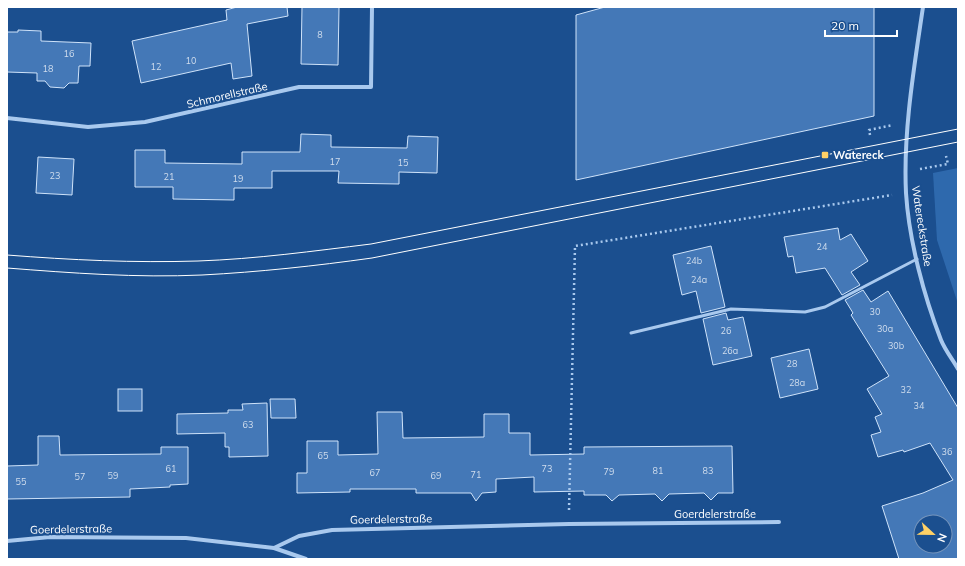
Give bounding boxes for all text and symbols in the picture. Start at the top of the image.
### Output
scale bar [825,12,897,38]
text: 20 m [831,18,859,33]
house number: 8 [317,29,323,40]
house number: 16 [64,48,74,59]
house number: 10 [186,55,196,66]
house number: 12 [151,61,161,72]
house number: 18 [43,63,53,74]
street label: Schmorellstraße [185,79,269,111]
place label: Watereck [833,148,884,162]
marker: Watereck [820,150,830,160]
house number: 17 [330,156,340,167]
house number: 15 [398,157,409,168]
house number: 23 [50,170,60,181]
house number: 21 [164,171,174,182]
house number: 19 [233,173,243,184]
street label: Watereckstraße [909,185,935,267]
house number: 24 [817,241,828,252]
house number: 24b [686,255,702,266]
house number: 24a [691,274,707,285]
house number: 30 [870,306,880,317]
house number: 30a [877,323,893,334]
house number: 26 [721,325,731,336]
house number: 30b [888,340,904,351]
house number: 26a [722,345,738,356]
house number: 28 [787,358,797,369]
house number: 28a [789,377,805,388]
house number: 32 [901,384,911,395]
house number: 34 [914,400,925,411]
house number: 63 [243,419,253,430]
house number: 36 [942,446,952,457]
house number: 65 [318,450,329,461]
house number: 61 [166,463,176,474]
house number: 73 [542,463,552,474]
house number: 81 [653,465,663,476]
house number: 83 [703,465,713,476]
house number: 79 [604,466,614,477]
house number: 67 [370,467,380,478]
house number: 71 [471,469,481,480]
house number: 59 [108,470,118,481]
house number: 69 [431,470,441,481]
house number: 57 [75,471,85,482]
house number: 55 [16,476,27,487]
street label: Goerdelerstraße [674,507,756,521]
street label: Goerdelerstraße [350,511,432,527]
north arrow [913,514,953,554]
street label: Goerdelerstraße [30,521,112,537]
text: N [934,531,950,544]

